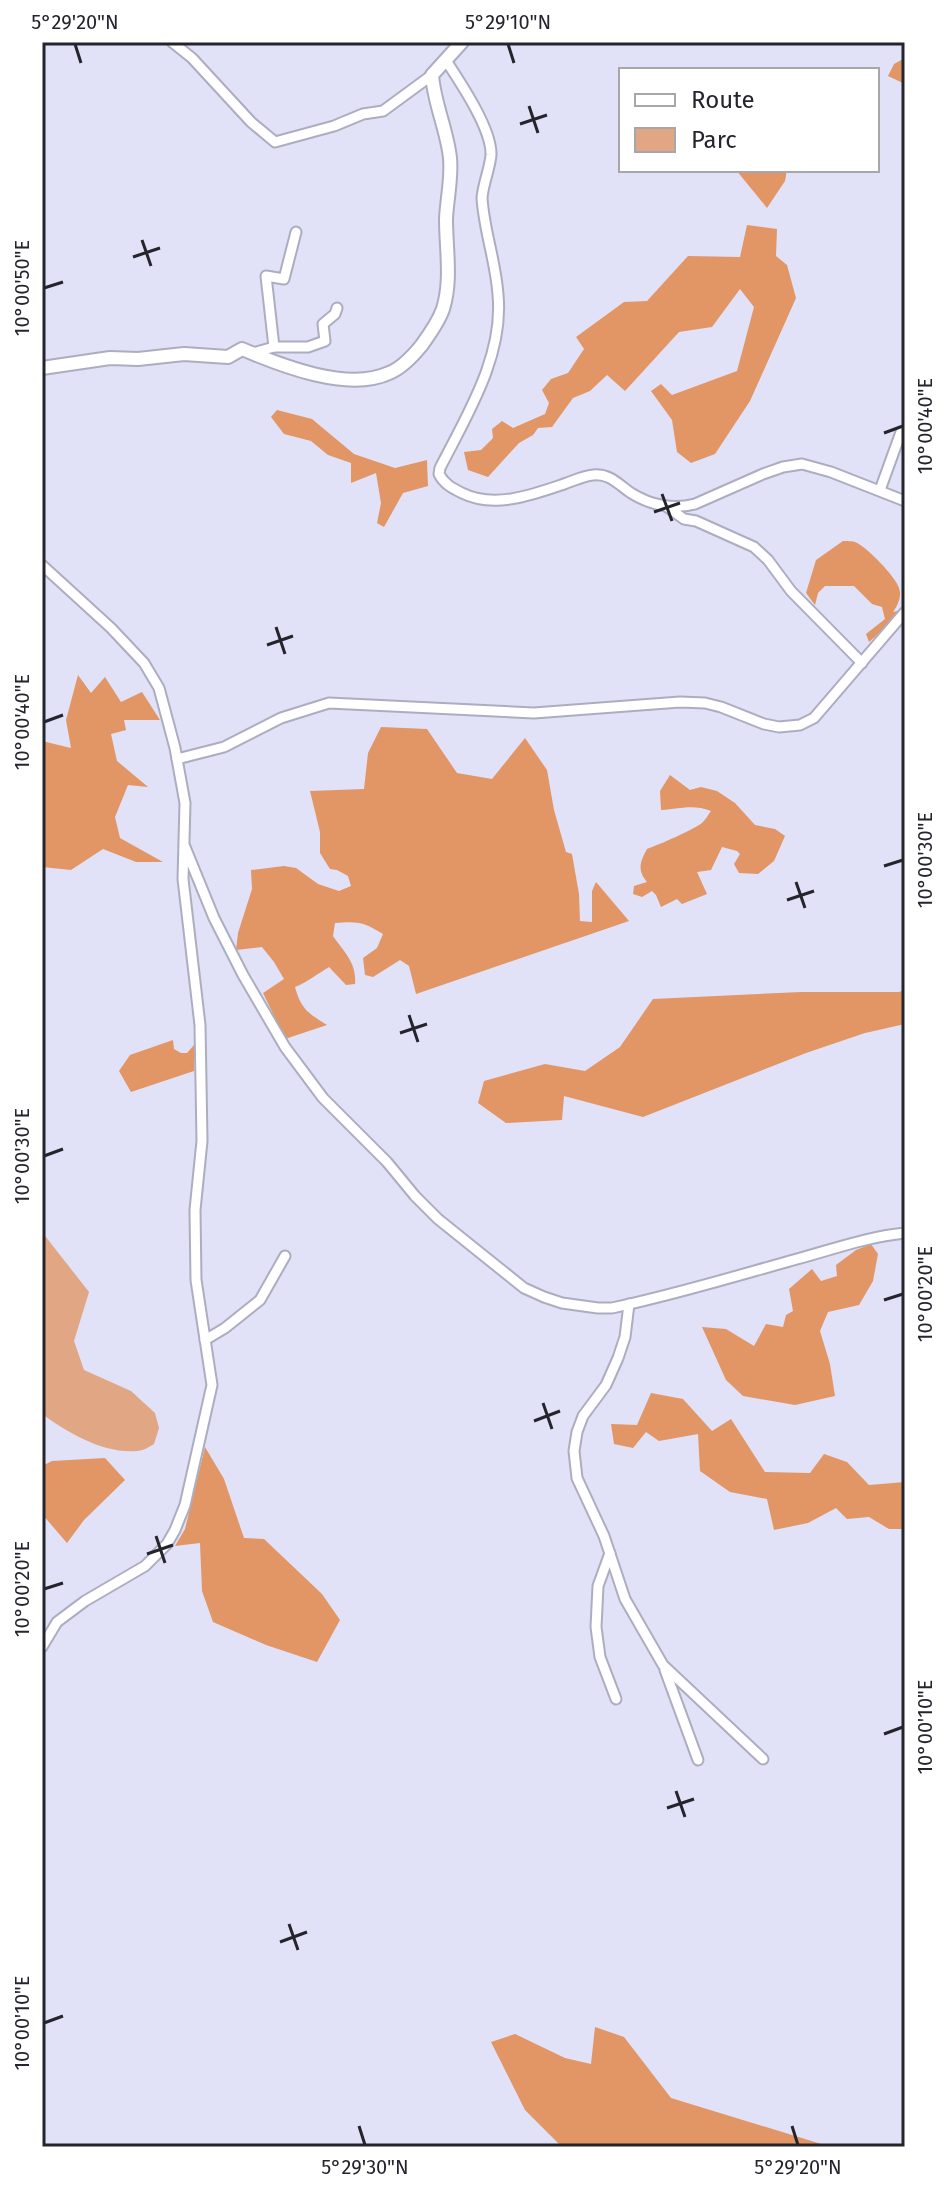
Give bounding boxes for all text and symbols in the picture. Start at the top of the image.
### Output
text: 5°29'20"N [31,10,119,34]
text: 5°29'10"N [465,10,551,34]
legend [619,68,879,172]
text: Route [691,86,755,114]
text: Parc [691,126,737,154]
text: 10°00'50"E [10,240,34,336]
text: 10°00'40"E [913,378,937,474]
text: 10°00'40"E [10,674,34,770]
text: 10°00'30"E [913,812,937,908]
text: 10°00'30"E [10,1108,34,1204]
text: 10°00'20"E [913,1246,937,1342]
text: 10°00'20"E [10,1541,34,1637]
text: 10°00'10"E [913,1679,937,1775]
text: 10°00'10"E [10,1975,34,2071]
text: 5°29'30"N [321,2155,409,2179]
text: 5°29'20"N [754,2155,842,2179]

